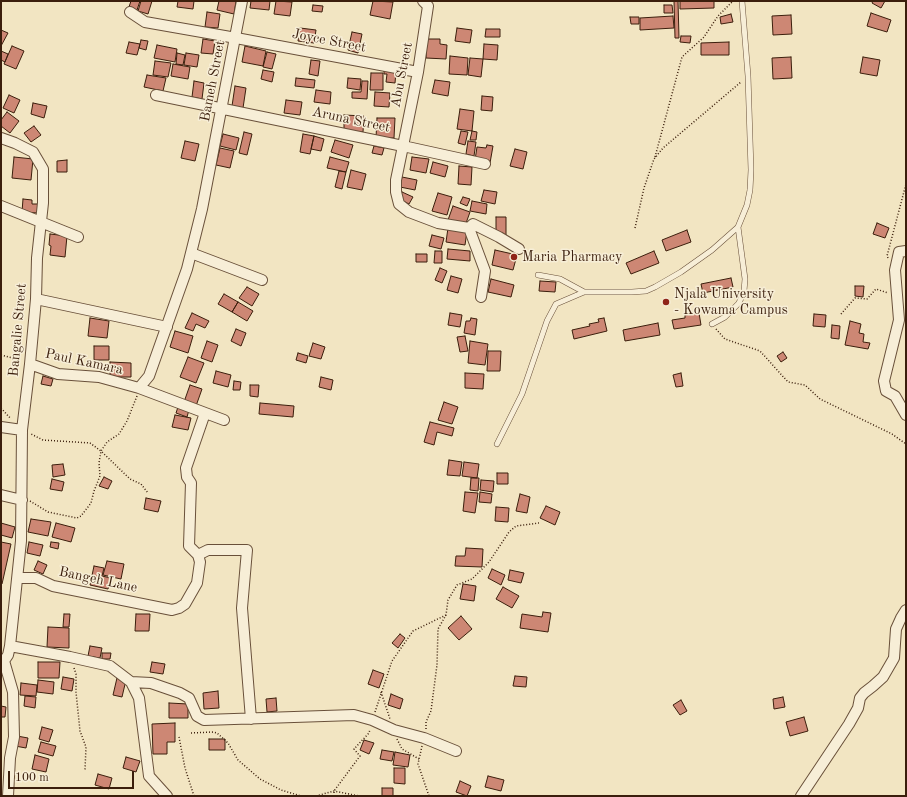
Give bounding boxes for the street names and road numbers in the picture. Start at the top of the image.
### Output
street label: Joyce Street [291,26,367,56]
street label: Bameh Street [197,39,229,123]
street label: Abu Street [387,41,417,109]
street label: Aruna Street [310,104,392,136]
street label: Bangalie Street [6,283,30,377]
street label: Paul Kamara [44,346,124,378]
street label: Bangeh Lane [57,563,139,597]

